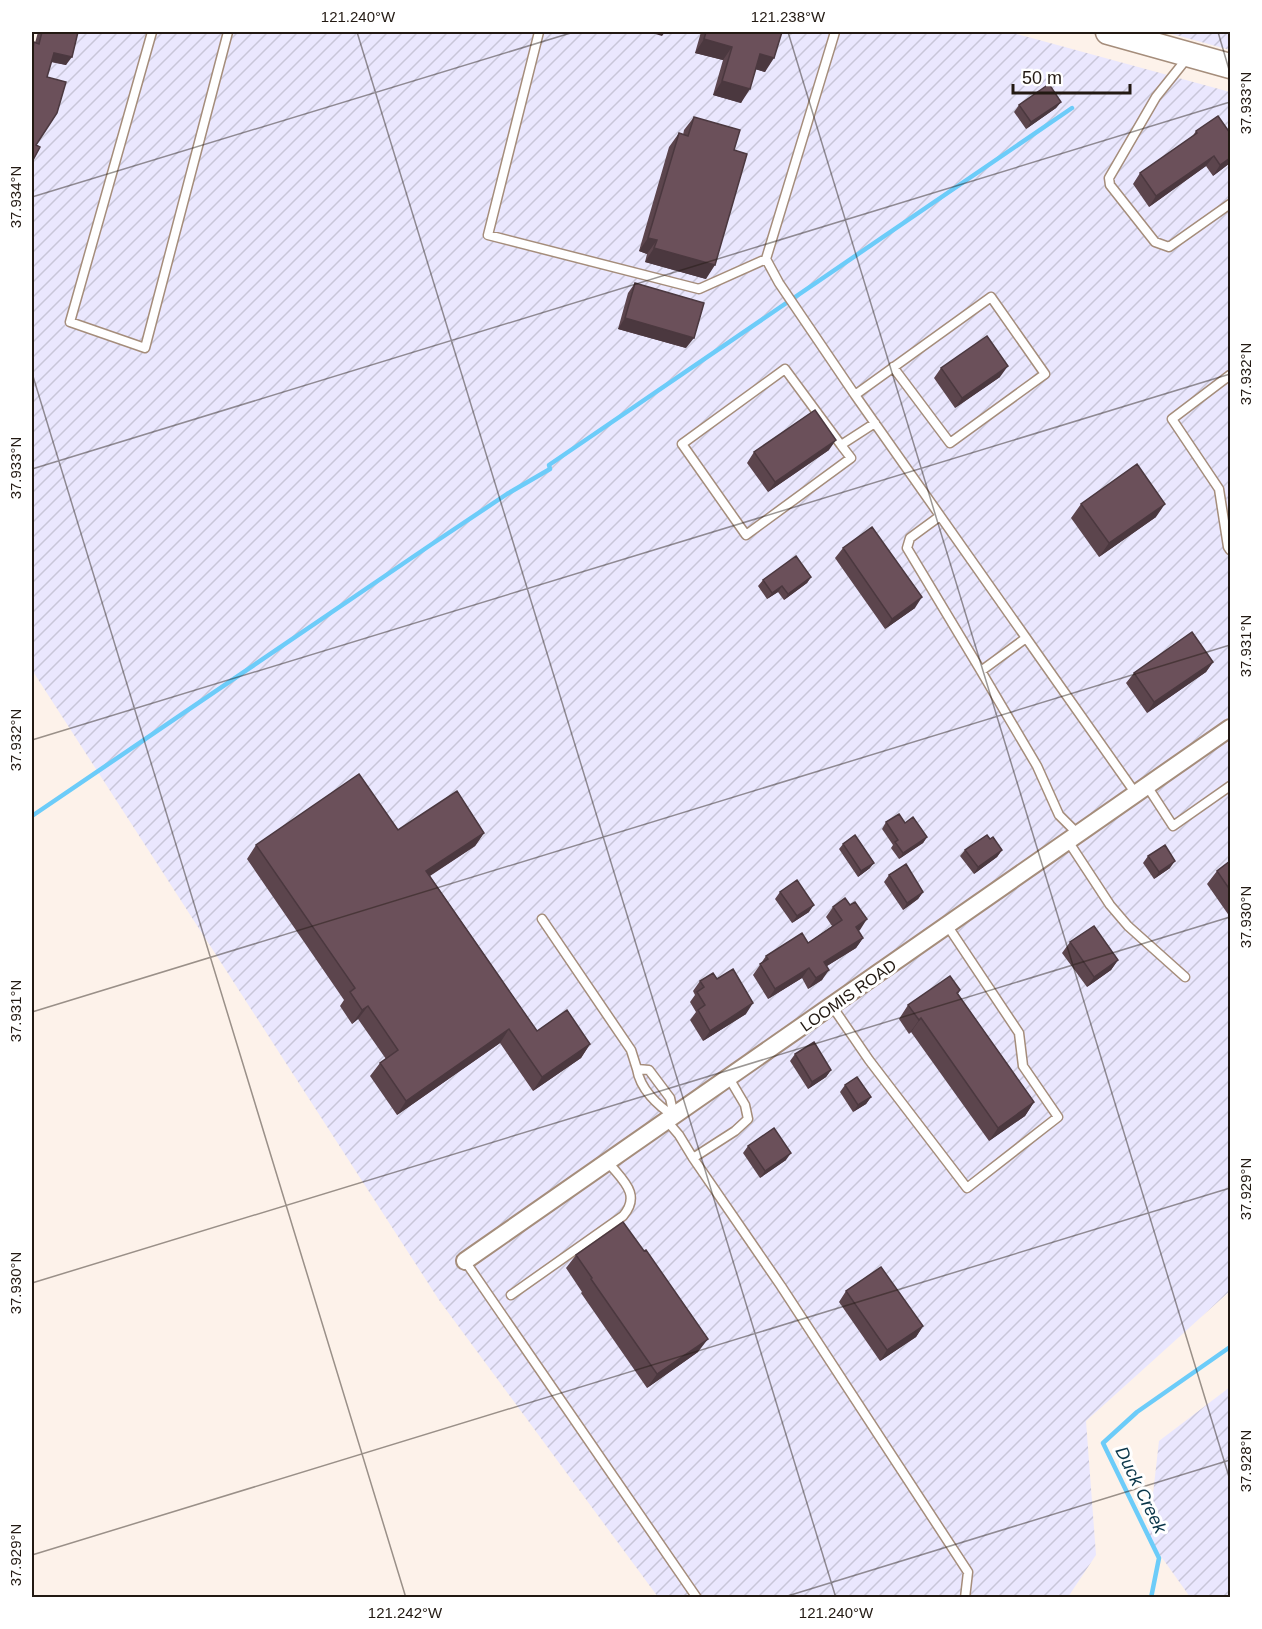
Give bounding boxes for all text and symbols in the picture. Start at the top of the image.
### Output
text: 121.240°W [321,8,396,25]
text: 121.238°W [751,8,826,25]
scale bar [1013,57,1130,95]
text: 50 m [1022,68,1062,88]
text: 37.933°N [1237,72,1254,134]
text: 37.934°N [7,166,24,228]
text: 37.932°N [1237,343,1254,405]
text: 37.933°N [7,437,24,499]
text: 37.931°N [1237,615,1254,677]
text: 37.932°N [7,709,24,771]
text: 37.930°N [1237,886,1254,948]
street label: LOOMIS ROAD [797,956,899,1035]
text: 37.931°N [7,980,24,1042]
text: 37.929°N [1237,1158,1254,1220]
text: 37.930°N [7,1252,24,1314]
text: 37.928°N [1237,1430,1254,1492]
water label: Duck Creek [1111,1443,1171,1538]
text: 37.929°N [7,1524,24,1586]
text: 121.242°W [368,1604,443,1621]
text: 121.240°W [799,1604,874,1621]

